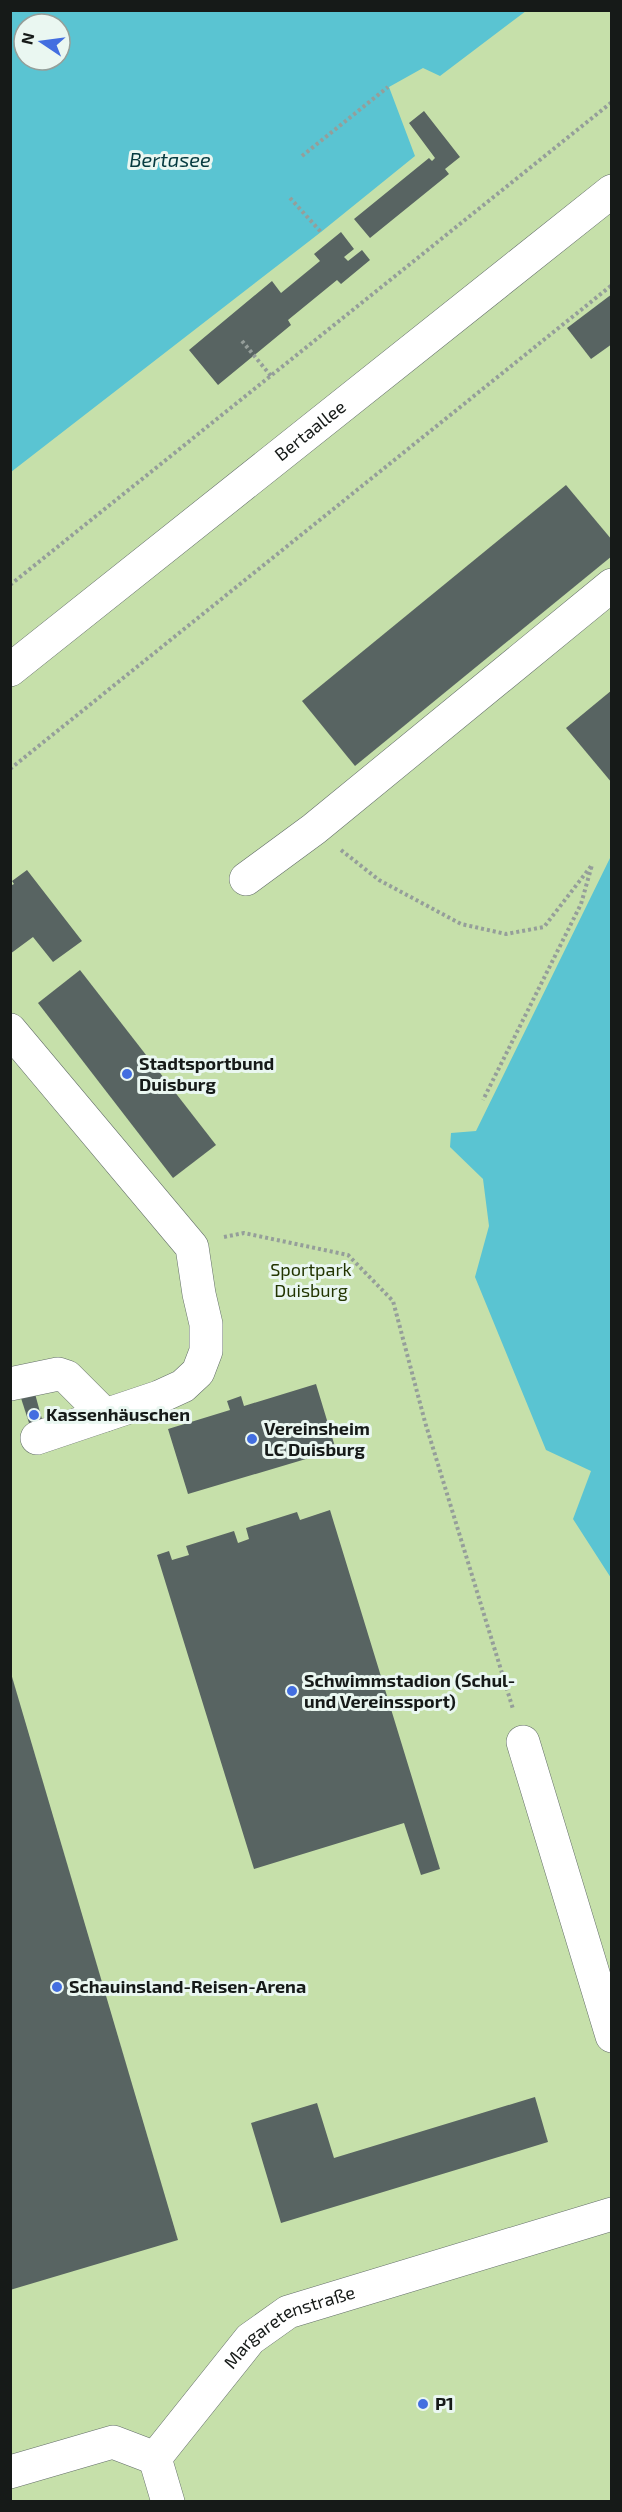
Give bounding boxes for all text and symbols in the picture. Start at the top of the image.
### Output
north arrow [12,12,72,72]
text: N [16,31,37,46]
water label: Bertasee [129,147,211,171]
street label: Bertaallee [270,395,350,465]
place label: Stadtsportbund Duisburg [139,1052,274,1095]
marker: Stadtsportbund Duisburg [120,1067,134,1081]
park label: Sportpark Duisburg [270,1258,352,1301]
place label: Kassenhäuschen [46,1403,190,1425]
marker: Kassenhäuschen [27,1408,41,1422]
place label: Vereinsheim LC Duisburg [264,1417,370,1460]
marker: Vereinsheim LC Duisburg [245,1432,259,1446]
place label: Schwimmstadion (Schul- und Vereinssport) [304,1669,515,1712]
marker: Schwimmstadion (Schul- und Vereinssport) [285,1684,299,1698]
place label: Schauinsland-Reisen-Arena [69,1975,306,1997]
marker: Schauinsland-Reisen-Arena [50,1980,64,1994]
street label: Margaretenstraße [219,2280,357,2373]
place label: P1 [435,2392,454,2414]
marker: P1 [416,2397,430,2411]

